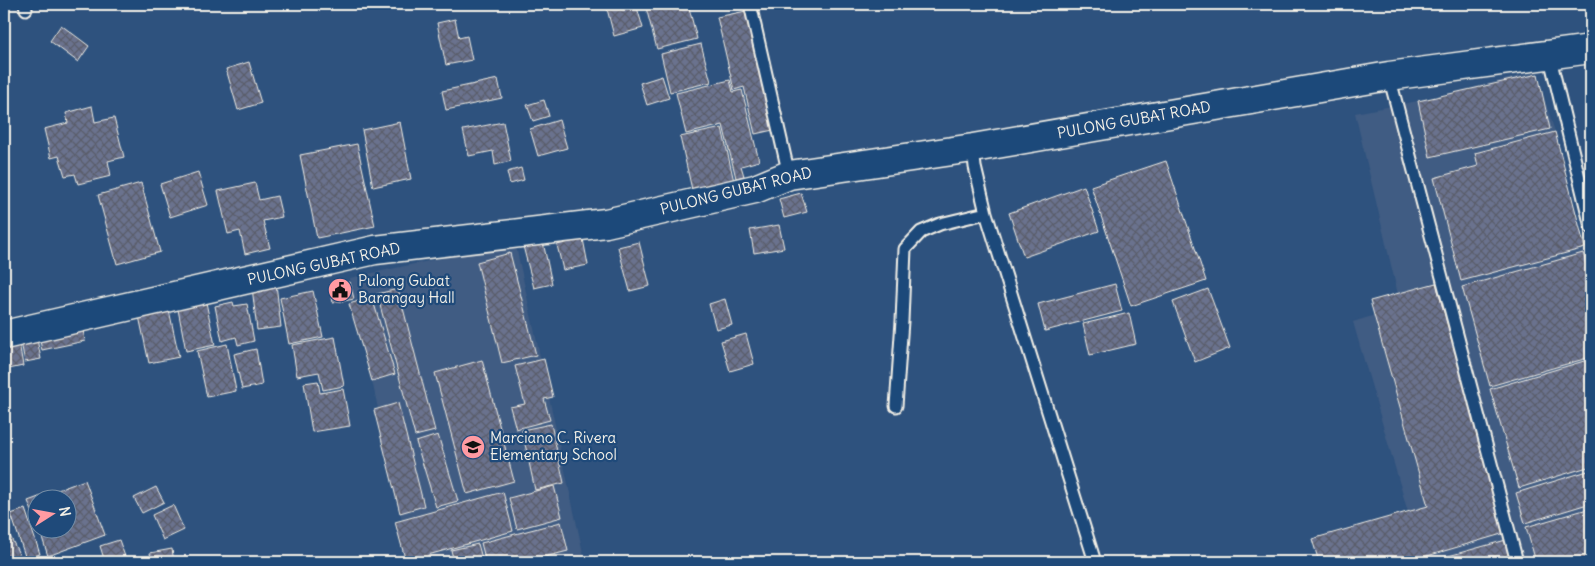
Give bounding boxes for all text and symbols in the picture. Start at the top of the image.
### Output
street label: PULONG GUBAT ROAD [1056,97,1212,142]
street label: PULONG GUBAT ROAD [658,162,814,219]
street label: PULONG GUBAT ROAD [246,238,402,289]
place label: Pulong Gubat Barangay Hall [358,271,455,307]
public building icon: Pulong Gubat Barangay Hall [327,277,353,303]
place label: Marciano C. Rivera Elementary School [490,428,617,464]
school or university icon: Marciano C. Rivera Elementary School [460,434,486,460]
north arrow [28,488,78,538]
text: N [55,505,75,518]

